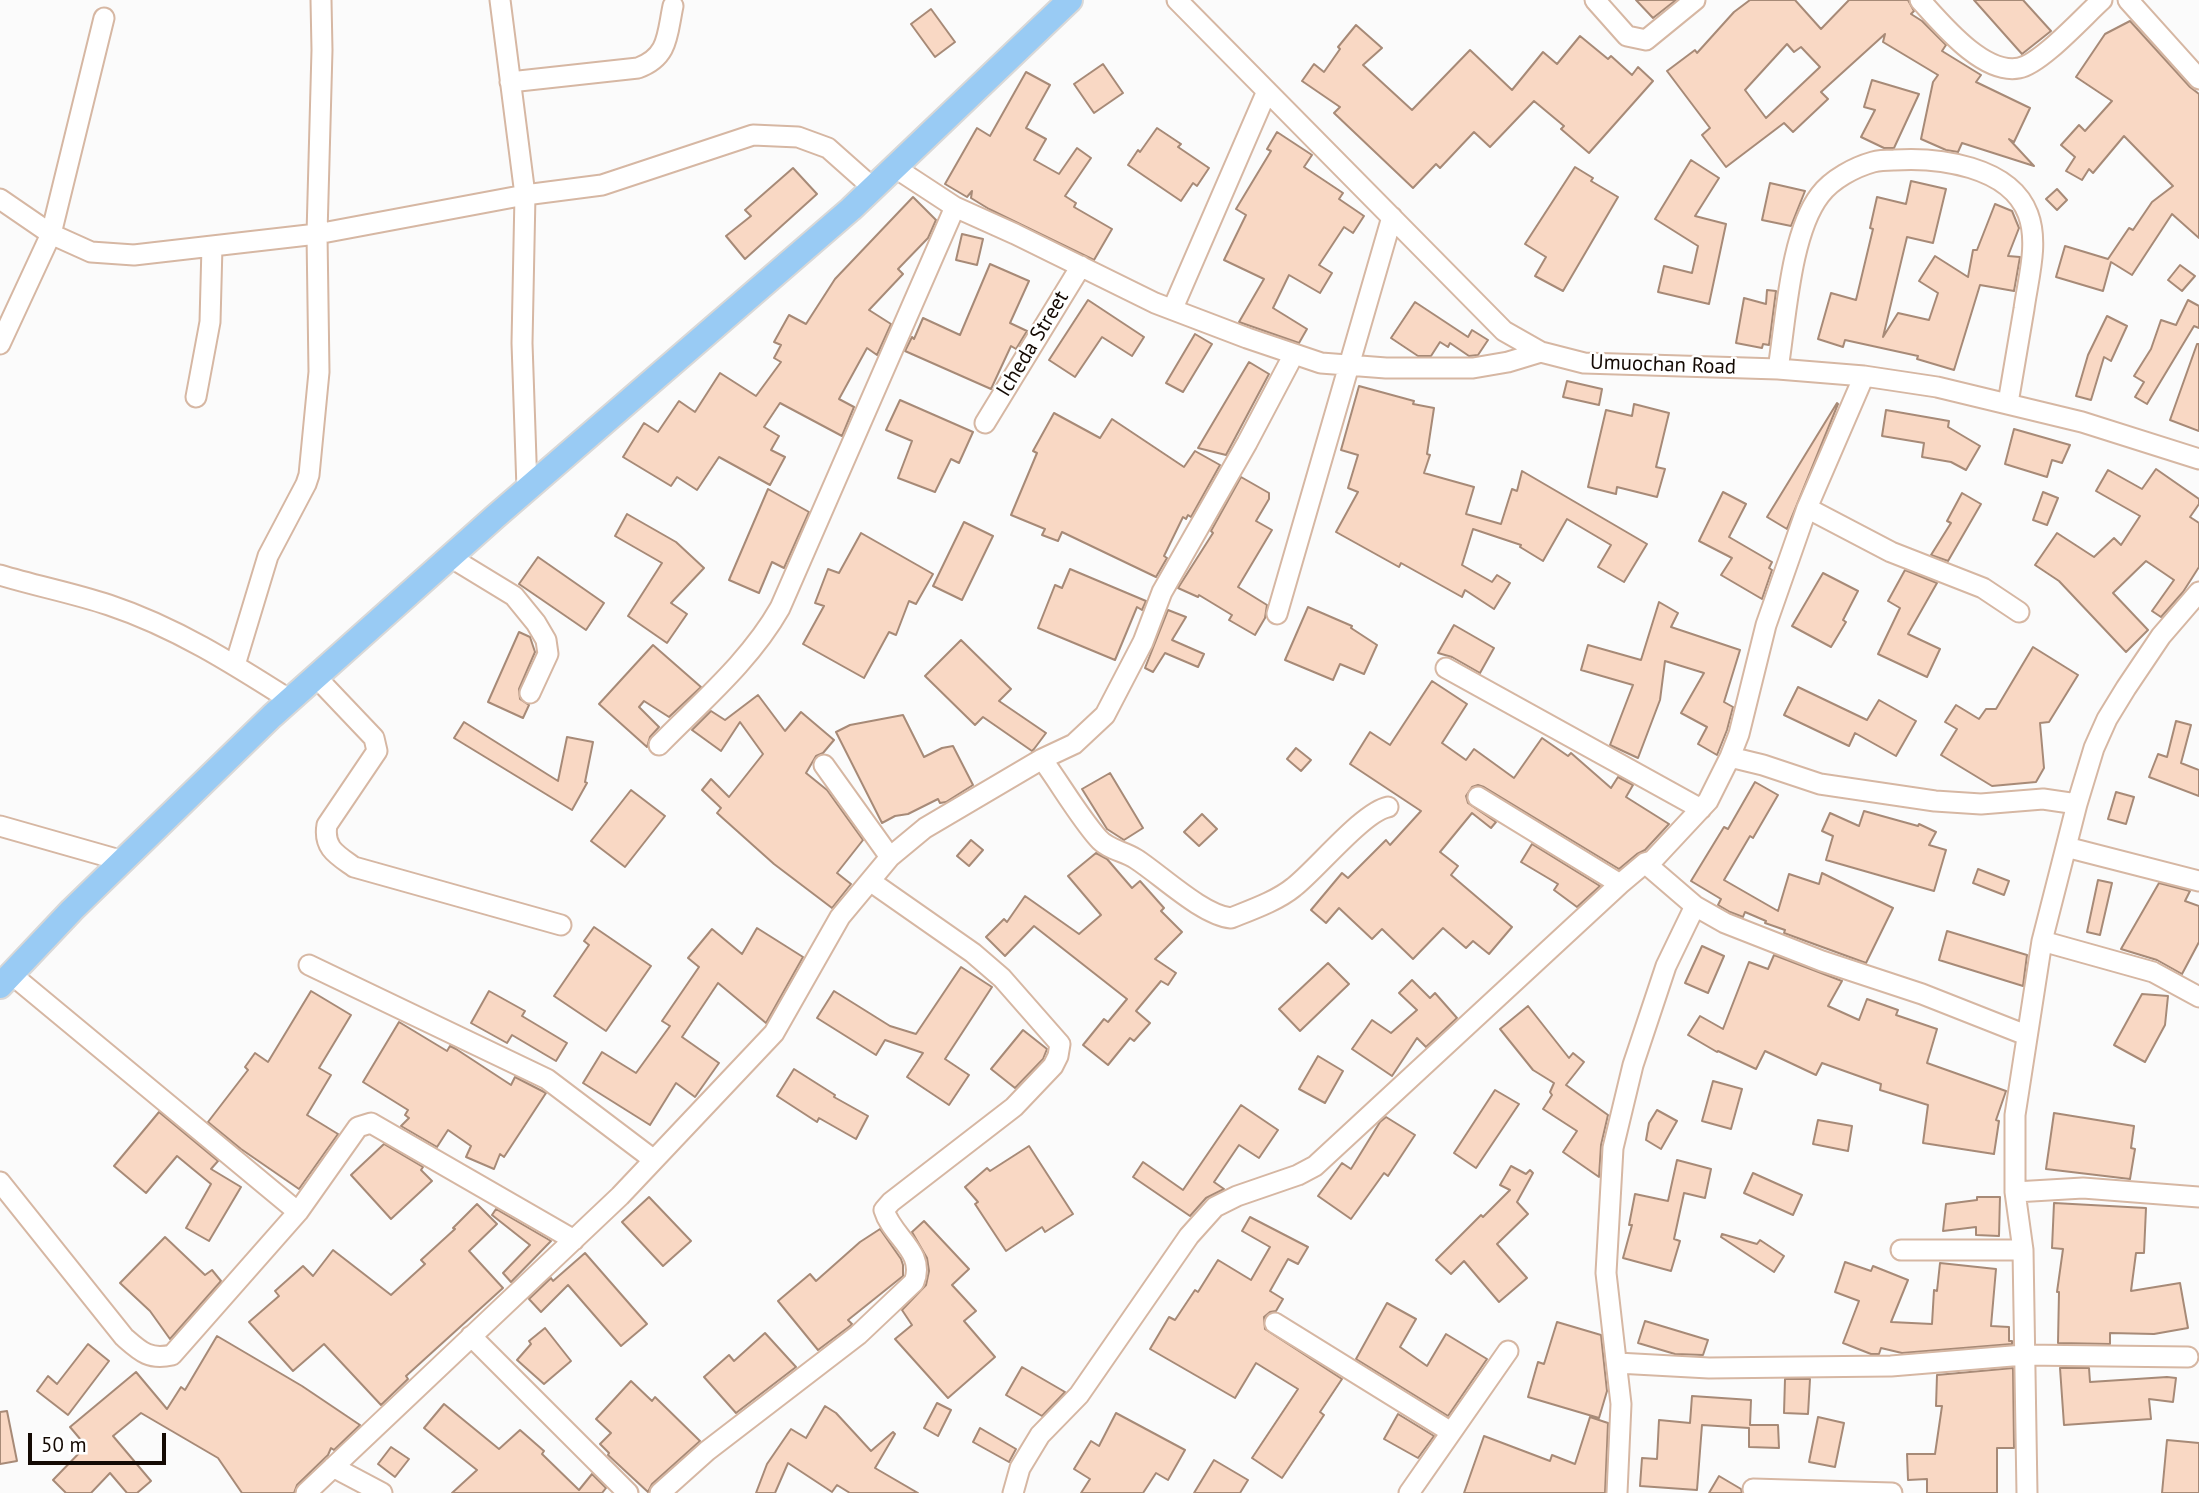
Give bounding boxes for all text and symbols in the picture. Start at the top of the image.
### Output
street label: Icheda Street [992,287,1074,401]
street label: Umuochan Road [1589,350,1737,380]
scale bar [32,1420,170,1464]
text: 50 m [41,1431,87,1458]

